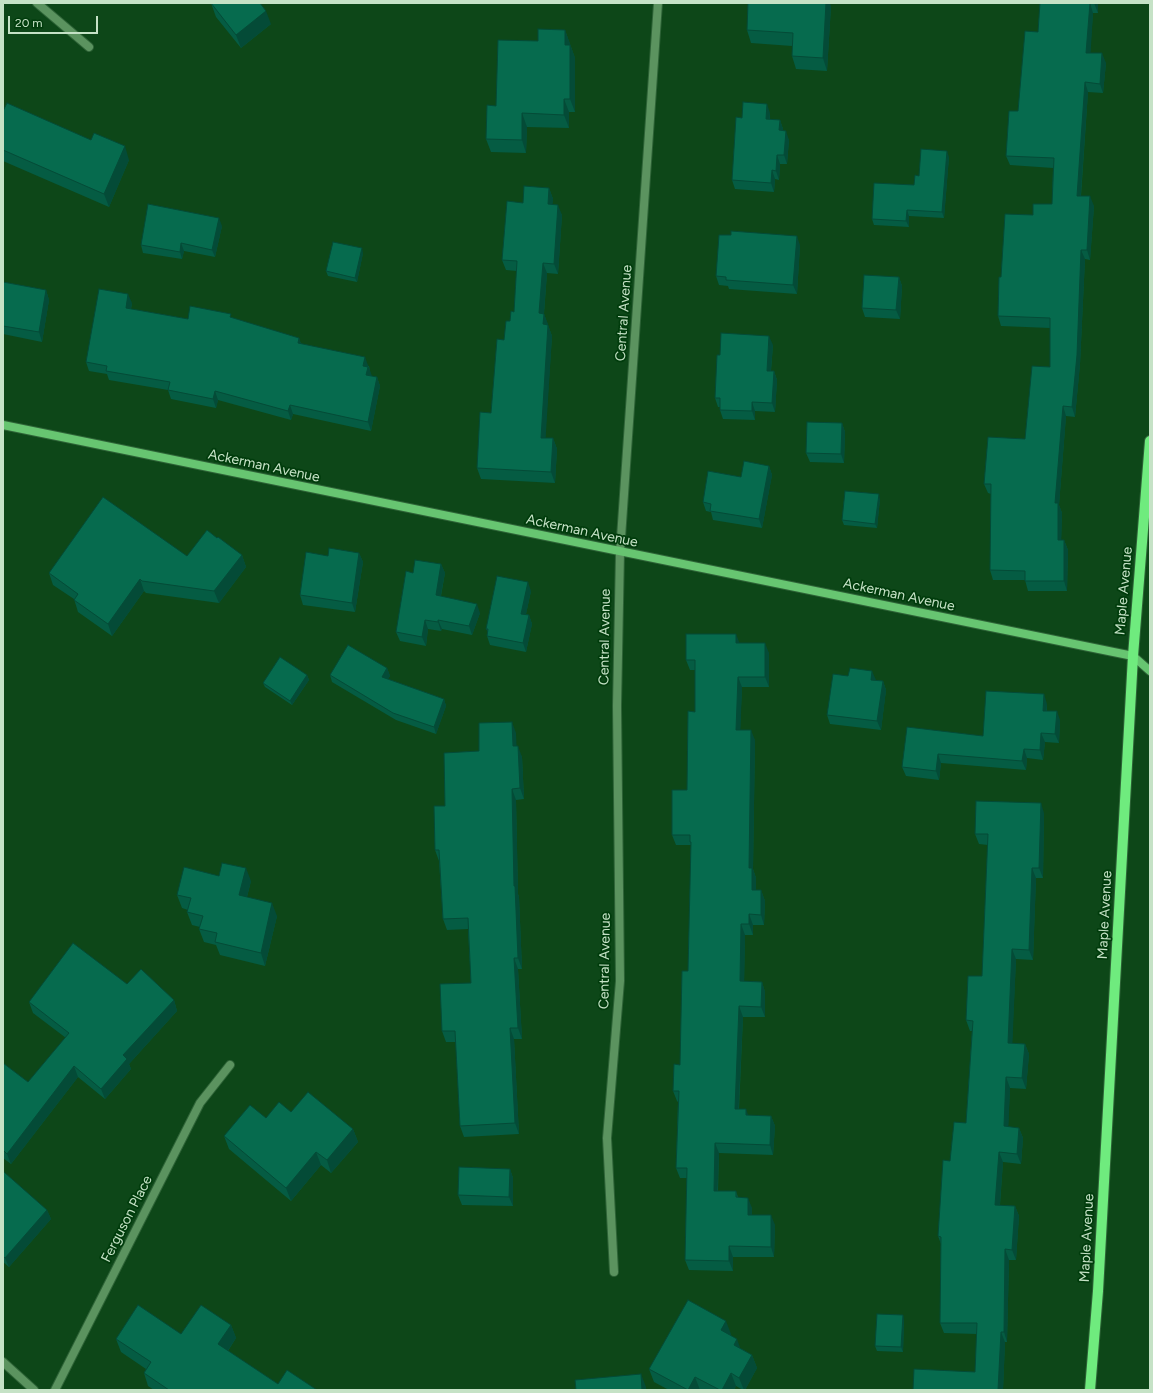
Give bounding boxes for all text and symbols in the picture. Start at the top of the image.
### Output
scale bar [10,8,100,34]
text: 20 m [15,16,43,30]
street label: Central Avenue [612,264,636,362]
street label: Ackerman Avenue [207,446,321,486]
street label: Ackerman Avenue [525,511,639,551]
street label: Maple Avenue [1112,546,1136,636]
street label: Ackerman Avenue [842,575,956,615]
street label: Central Avenue [596,589,614,685]
street label: Maple Avenue [1094,870,1116,960]
street label: Central Avenue [596,913,614,1009]
street label: Ferguson Place [98,1173,156,1265]
street label: Maple Avenue [1076,1193,1098,1283]

